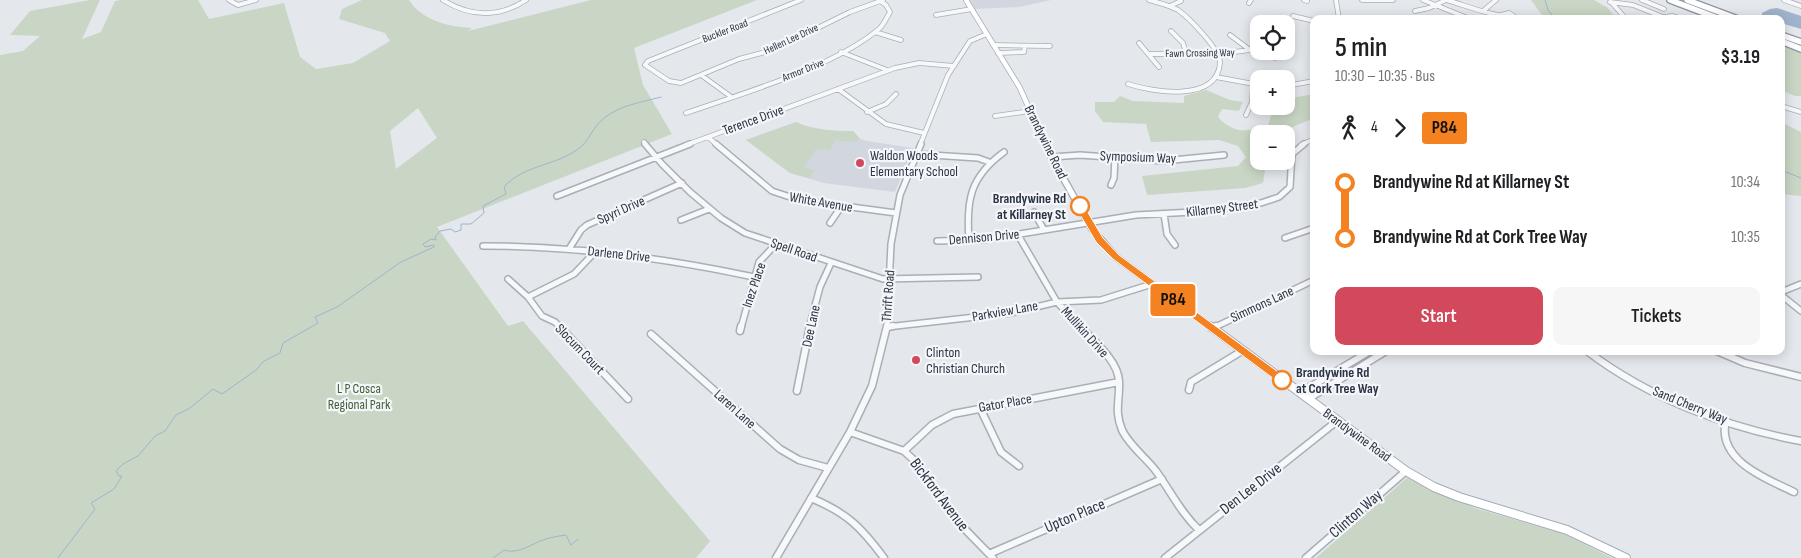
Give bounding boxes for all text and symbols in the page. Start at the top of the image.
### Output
map controls [1250,15,1295,170]
button: locate [1250,15,1295,60]
street label: Buckler Road [700,16,750,46]
street label: Hellen Lee Drive [762,21,820,57]
text: 5 min [1335,31,1387,64]
street label: Fawn Crossing Way [1165,46,1236,60]
text: $3.19 [1721,46,1760,69]
street label: Armor Drive [779,56,826,85]
text: 10:30 – 10:35 · Bus [1335,67,1435,86]
button: + [1250,70,1295,115]
street label: Terence Drive [720,101,786,139]
street label: Brandywine Road [1021,102,1071,182]
icon: walk [1335,114,1363,142]
icon: forward [1386,114,1414,142]
text: P84 [1432,117,1457,138]
text: 4 [1371,118,1378,137]
button: − [1250,125,1295,170]
place label: Waldon Woods Elementary School [870,147,958,180]
street label: Symposium Way [1100,147,1177,167]
marker: Waldon Woods Elementary School [854,157,866,169]
text: Brandywine Rd at Killarney St [1373,171,1569,194]
text: 10:34 [1731,173,1760,192]
street label: White Avenue [788,188,854,216]
place label: Brandywine Rd at Killarney St [993,190,1066,223]
street label: Spyri Drive [595,192,647,228]
street label: Killarney Street [1185,195,1259,221]
marker: Brandywine Rd at Killarney St [1070,196,1090,216]
street label: Dennison Drive [948,225,1020,249]
text: Brandywine Rd at Cork Tree Way [1373,226,1587,249]
text: 10:35 [1731,228,1760,247]
street label: Spell Road [768,234,820,266]
street label: Darlene Drive [587,242,651,266]
street label: Inez Place [738,260,770,310]
street label: Thrift Road [878,269,898,323]
street label: Simmons Lane [1228,282,1296,326]
line badge: P84 [1144,284,1202,316]
button: Start [1335,287,1543,345]
button: Tickets [1553,287,1760,345]
text: P84 [1160,289,1186,310]
street label: Parkview Lane [971,297,1039,325]
street label: Dee Lane [798,303,824,349]
street label: Mullikin Drive [1058,303,1112,361]
street label: Slocum Court [552,320,608,378]
place label: Clinton Christian Church [926,344,1005,377]
marker: Clinton Christian Church [910,354,922,366]
place label: Brandywine Rd at Cork Tree Way [1296,364,1379,397]
marker: Brandywine Rd at Cork Tree Way [1272,370,1292,390]
park label: L P Cosca Regional Park [328,380,391,413]
street label: Sand Cherry Way [1650,382,1730,428]
street label: Laren Lane [711,386,759,432]
street label: Gator Place [977,390,1033,416]
street label: Brandywine Road [1320,405,1395,466]
street label: Bickford Avenue [905,455,973,535]
street label: Den Lee Drive [1216,459,1286,519]
street label: Clinton Way [1326,486,1386,542]
street label: Upton Place [1042,495,1108,537]

